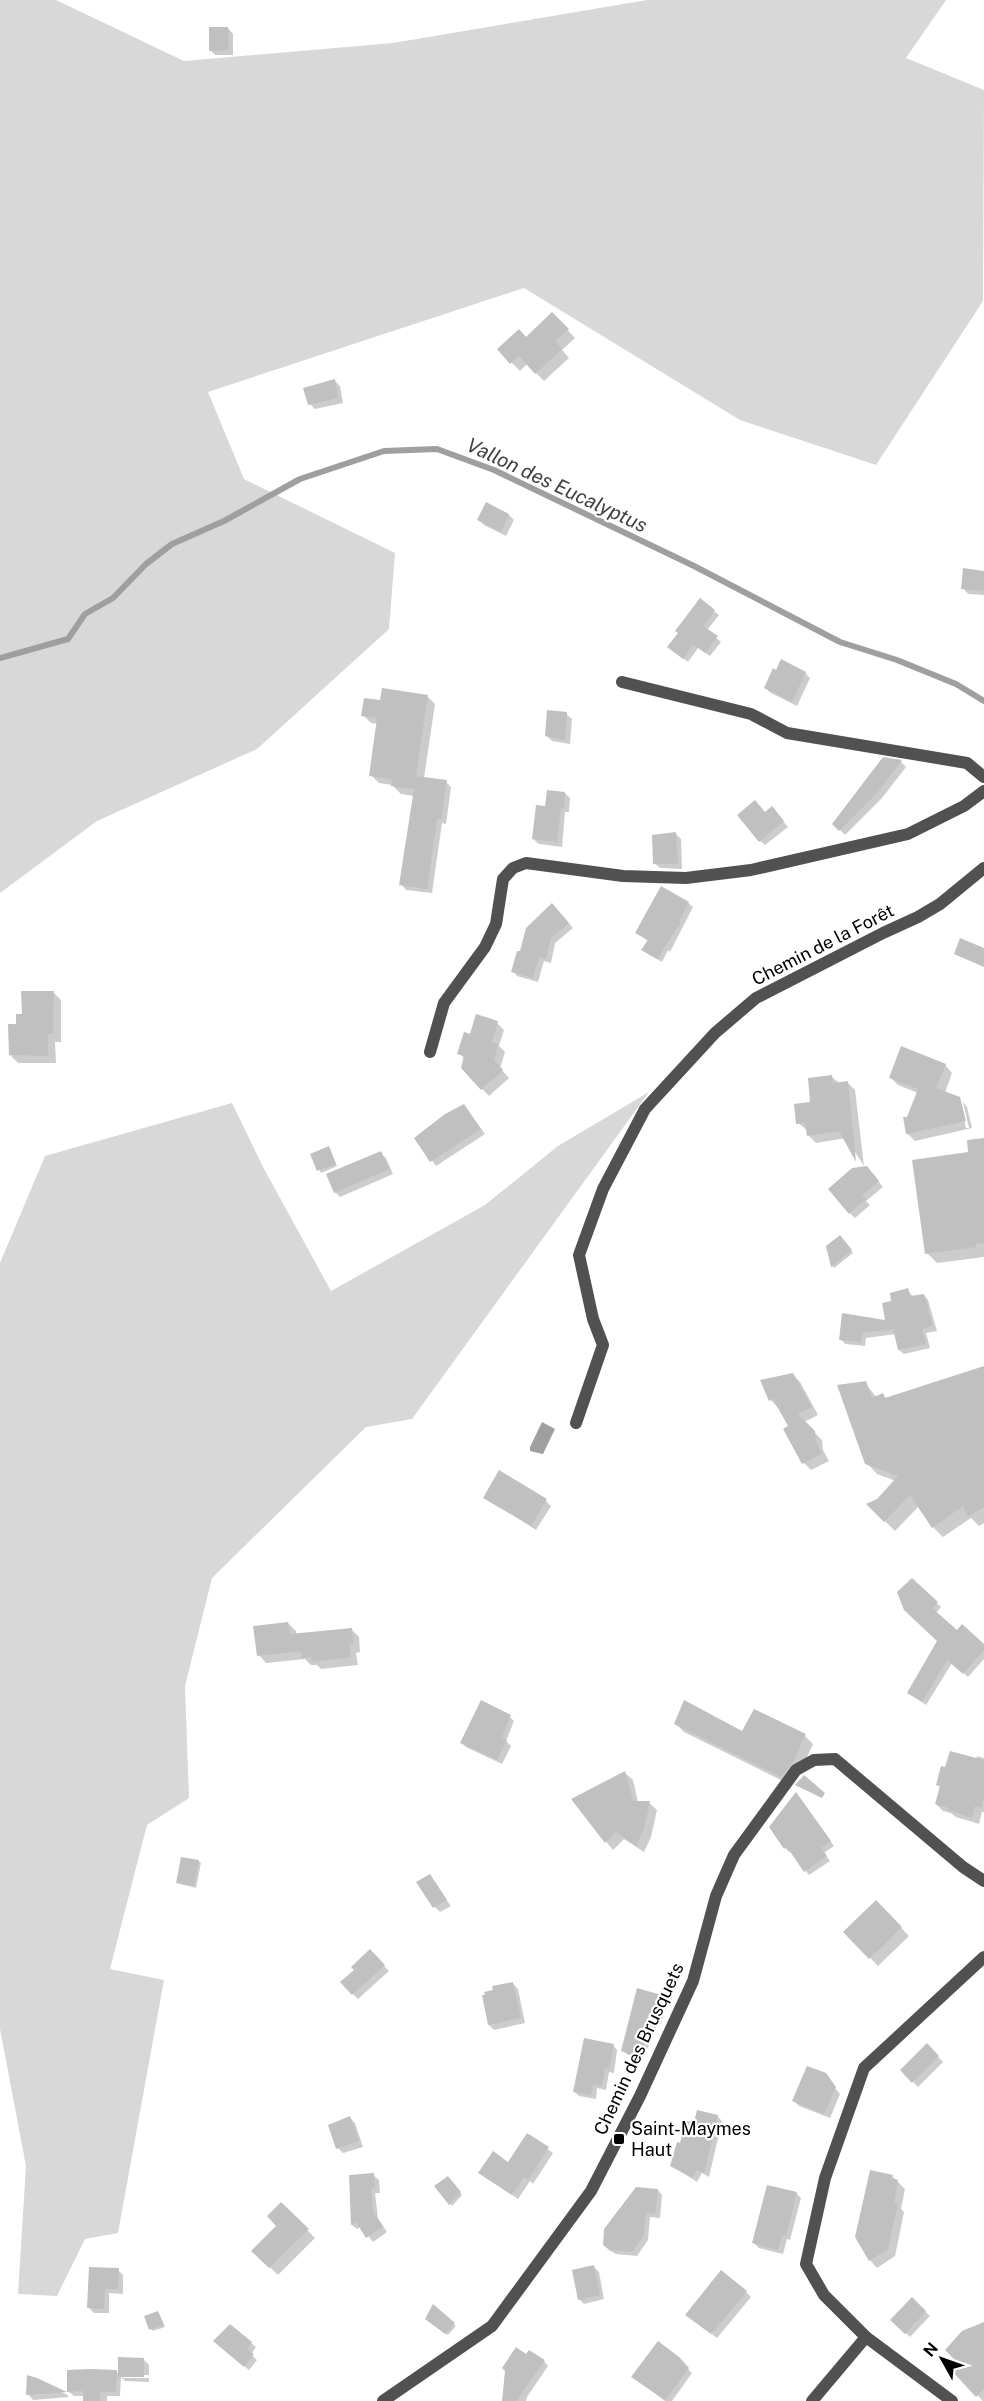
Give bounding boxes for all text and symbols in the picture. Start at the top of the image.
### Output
water label: Vallon des Eucalyptus [463,433,651,537]
street label: Chemin de la Forêt [748,900,897,990]
street label: Chemin des Brusquets [589,1959,688,2138]
place label: Saint-Maymes Haut [631,2118,751,2160]
marker: Saint-Maymes Haut [612,2132,626,2146]
north arrow [912,2329,972,2389]
text: N [920,2339,942,2361]

